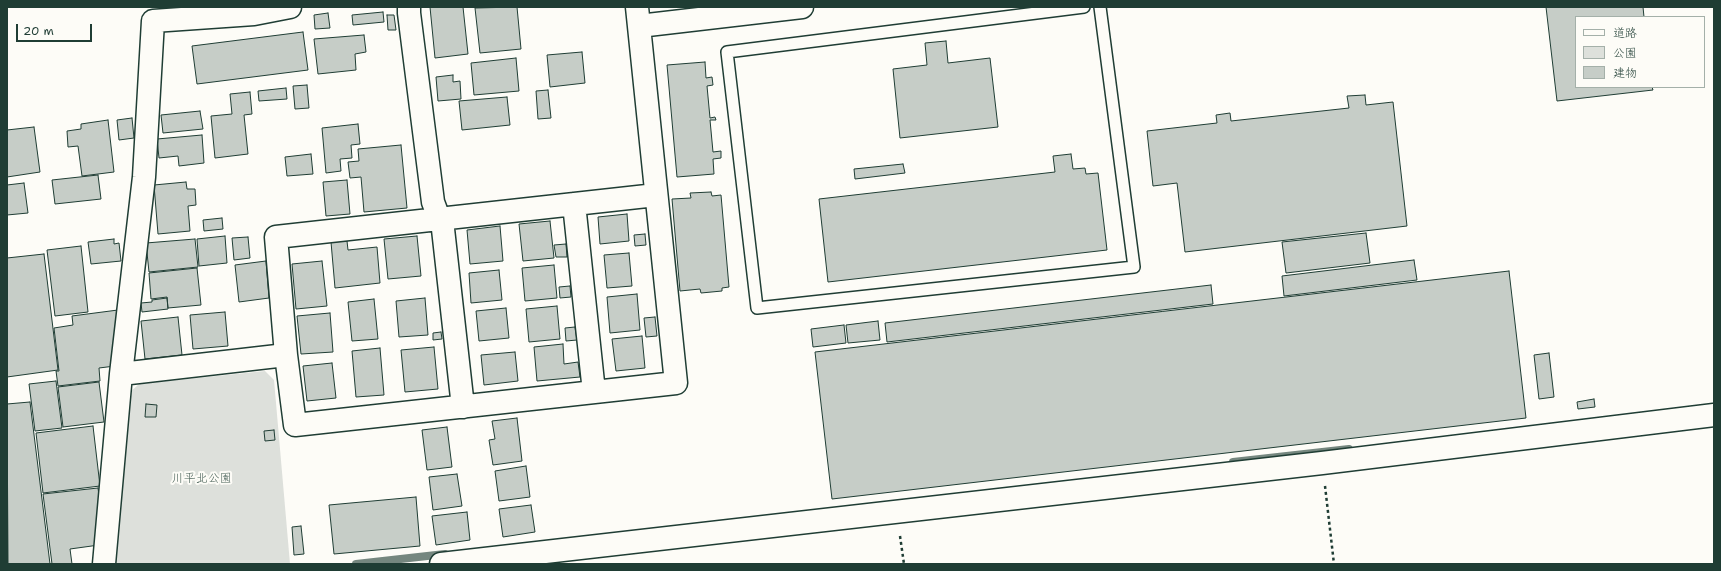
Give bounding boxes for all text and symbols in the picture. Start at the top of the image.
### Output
scale bar [18,16,94,42]
legend [1575,16,1705,88]
text: 20 m [23,23,54,39]
text: 道路 [1613,25,1637,41]
text: 公園 [1613,45,1637,61]
text: 建物 [1613,65,1637,81]
park label: 川平北公園 [172,472,232,486]

